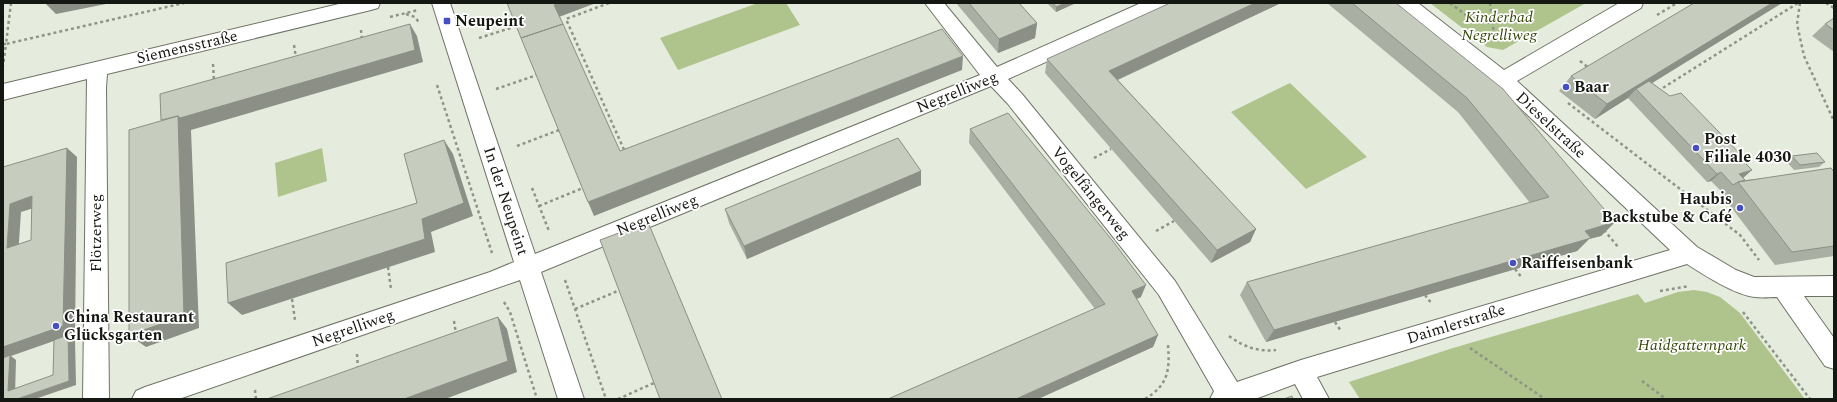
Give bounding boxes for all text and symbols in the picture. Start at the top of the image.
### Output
park label: Kinderbad Negrelliweg [1461,5,1538,47]
place label: Neupeint [455,9,524,33]
marker: Neupeint [442,16,452,26]
street label: Siemensstraße [134,24,240,70]
street label: Negrelliweg [913,65,1001,119]
place label: Baar [1574,75,1609,99]
marker: Baar [1561,82,1571,92]
street label: Dieselstraße [1510,86,1592,164]
place label: Post Filiale 4030 [1704,127,1791,169]
street label: Vogelfängerweg [1046,141,1136,245]
marker: Post Filiale 4030 [1691,143,1701,153]
street label: In der Neupeint [477,144,535,259]
place label: Haubis Backstube & Café [1602,187,1732,229]
street label: Negrelliweg [613,188,701,242]
street label: Flötzerweg [84,194,108,272]
marker: Haubis Backstube & Café [1735,203,1745,213]
place label: Raiffeisenbank [1521,251,1633,275]
marker: Raiffeisenbank [1508,258,1518,268]
street label: Daimlerstraße [1404,298,1508,350]
street label: Negrelliweg [308,303,398,353]
place label: China Restaurant Glücksgarten [64,305,194,347]
marker: China Restaurant Glücksgarten [51,321,61,331]
park label: Haidgatternpark [1638,333,1747,357]

